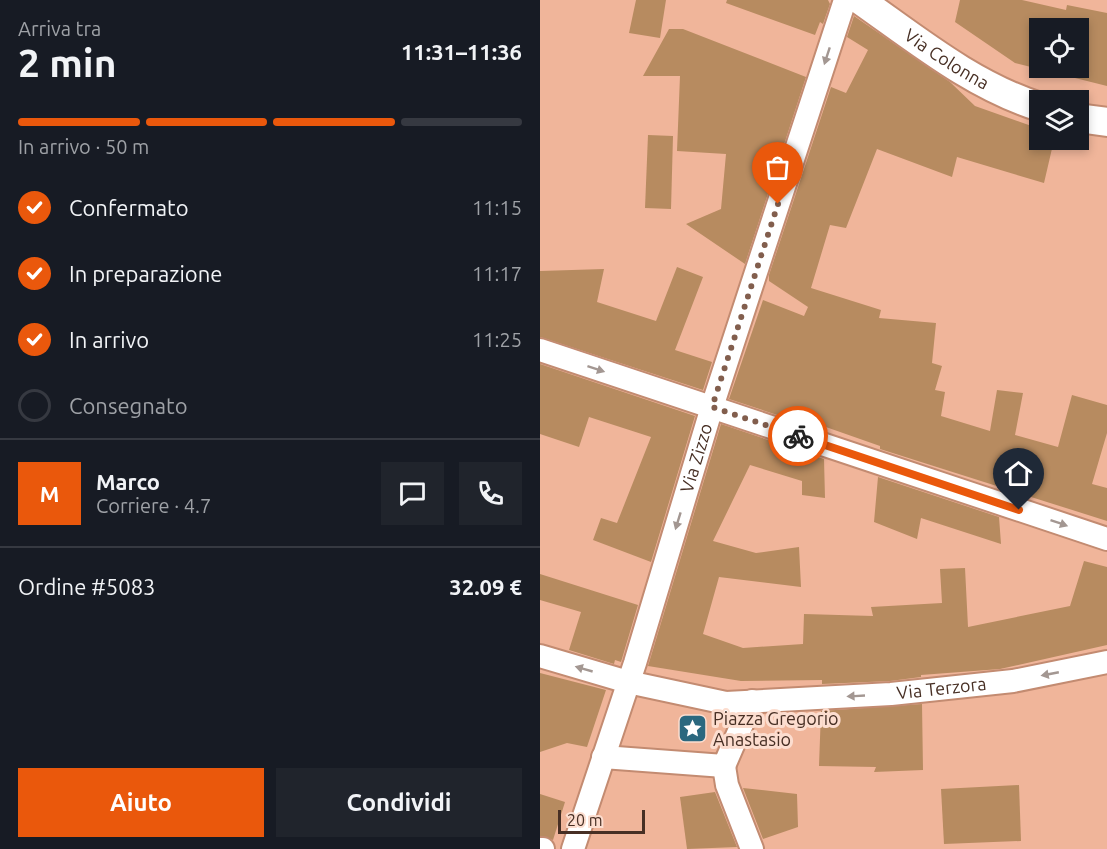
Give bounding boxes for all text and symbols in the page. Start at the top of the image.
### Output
text: Arriva tra [18,17,101,40]
map controls [1029,18,1089,150]
button: locate [1029,18,1089,78]
street label: Via Colonna [901,24,993,93]
text: 11:31–11:36 [401,39,522,64]
text: 2 min [18,41,117,84]
one-way arrow [821,47,831,65]
button: layers [1029,90,1089,150]
text: In arrivo · 50 m [18,135,149,158]
pin [752,142,803,204]
icon: bag [761,151,794,184]
icon: check [18,191,51,224]
text: Confermato [69,195,189,220]
text: 11:15 [472,196,522,219]
icon: check [18,257,51,290]
text: In preparazione [69,261,222,286]
text: 11:17 [472,262,522,285]
icon: check [18,323,51,356]
text: In arrivo [69,327,149,352]
text: 11:25 [472,328,522,351]
one-way arrow [587,364,605,374]
text: Consegnato [69,393,188,418]
courier [768,406,828,466]
icon: bike [782,420,815,453]
street label: Via Zizzo [676,421,716,495]
pin [993,448,1044,510]
icon: home [1002,457,1035,490]
button: chat [381,462,444,525]
button: phone [459,462,522,525]
text: Marco [96,469,160,494]
text: M [40,481,59,506]
text: Corriere · 4.7 [96,494,211,517]
one-way arrow [673,512,682,530]
one-way arrow [1050,519,1068,529]
text: Ordine #5083 [18,574,155,599]
text: 32.09 € [449,574,522,599]
one-way arrow [575,664,593,673]
one-way arrow [1040,670,1059,679]
street label: Via Terzora [895,673,987,702]
one-way arrow [847,692,866,701]
place label: Piazza Gregorio Anastasio [713,708,839,749]
place icon: Piazza Gregorio Anastasio [676,713,708,745]
button: Aiuto [18,768,264,837]
button: Condividi [276,768,522,837]
scale bar [558,807,645,834]
text: 20 m [567,811,603,829]

